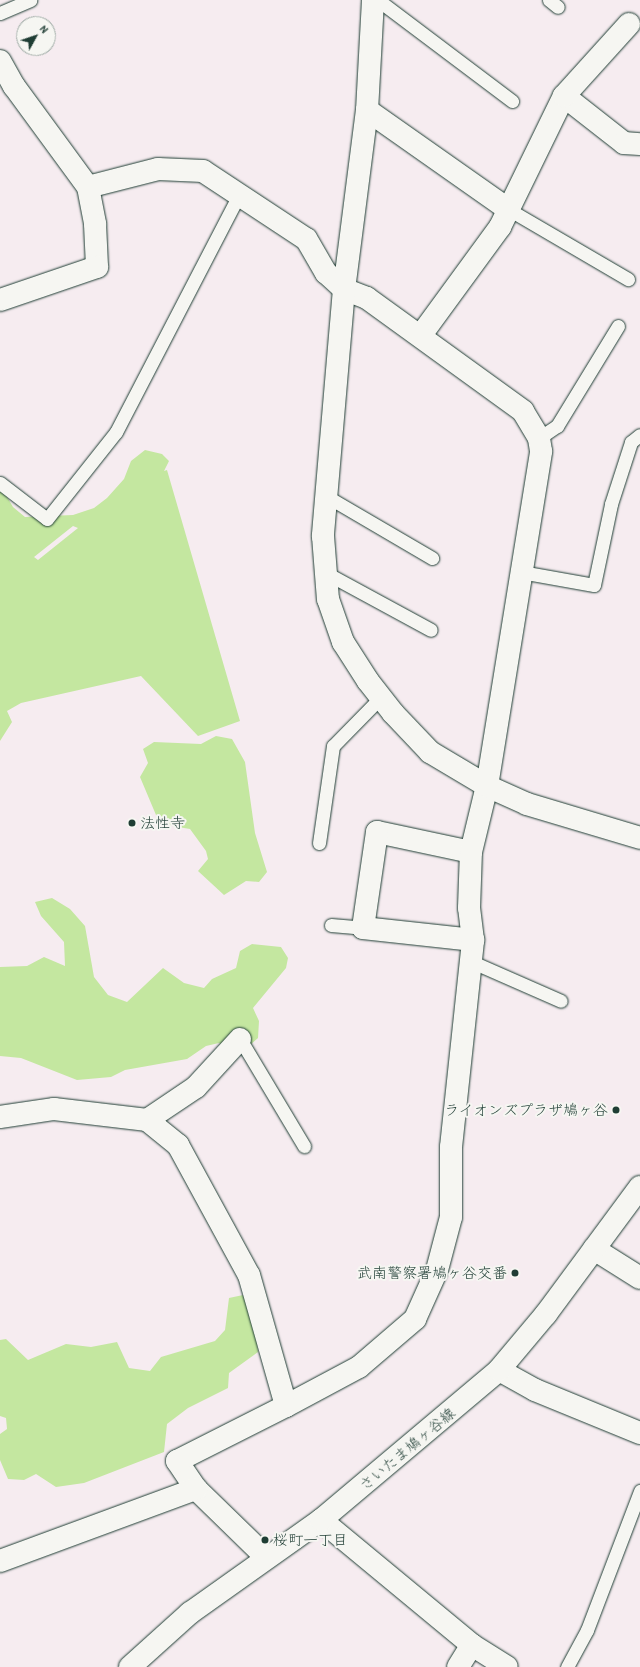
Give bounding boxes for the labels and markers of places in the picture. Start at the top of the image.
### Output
place label: 法性寺 [140,814,185,832]
marker: 法性寺 [127,818,137,828]
place label: ライオンズプラザ鳩ヶ谷 [443,1101,608,1119]
marker: ライオンズプラザ鳩ヶ谷 [611,1105,621,1115]
place label: 武南警察署鳩ヶ谷交番 [357,1264,507,1282]
marker: 武南警察署鳩ヶ谷交番 [510,1268,520,1278]
place label: 桜町一丁目 [273,1531,348,1549]
marker: 桜町一丁目 [260,1535,270,1545]

